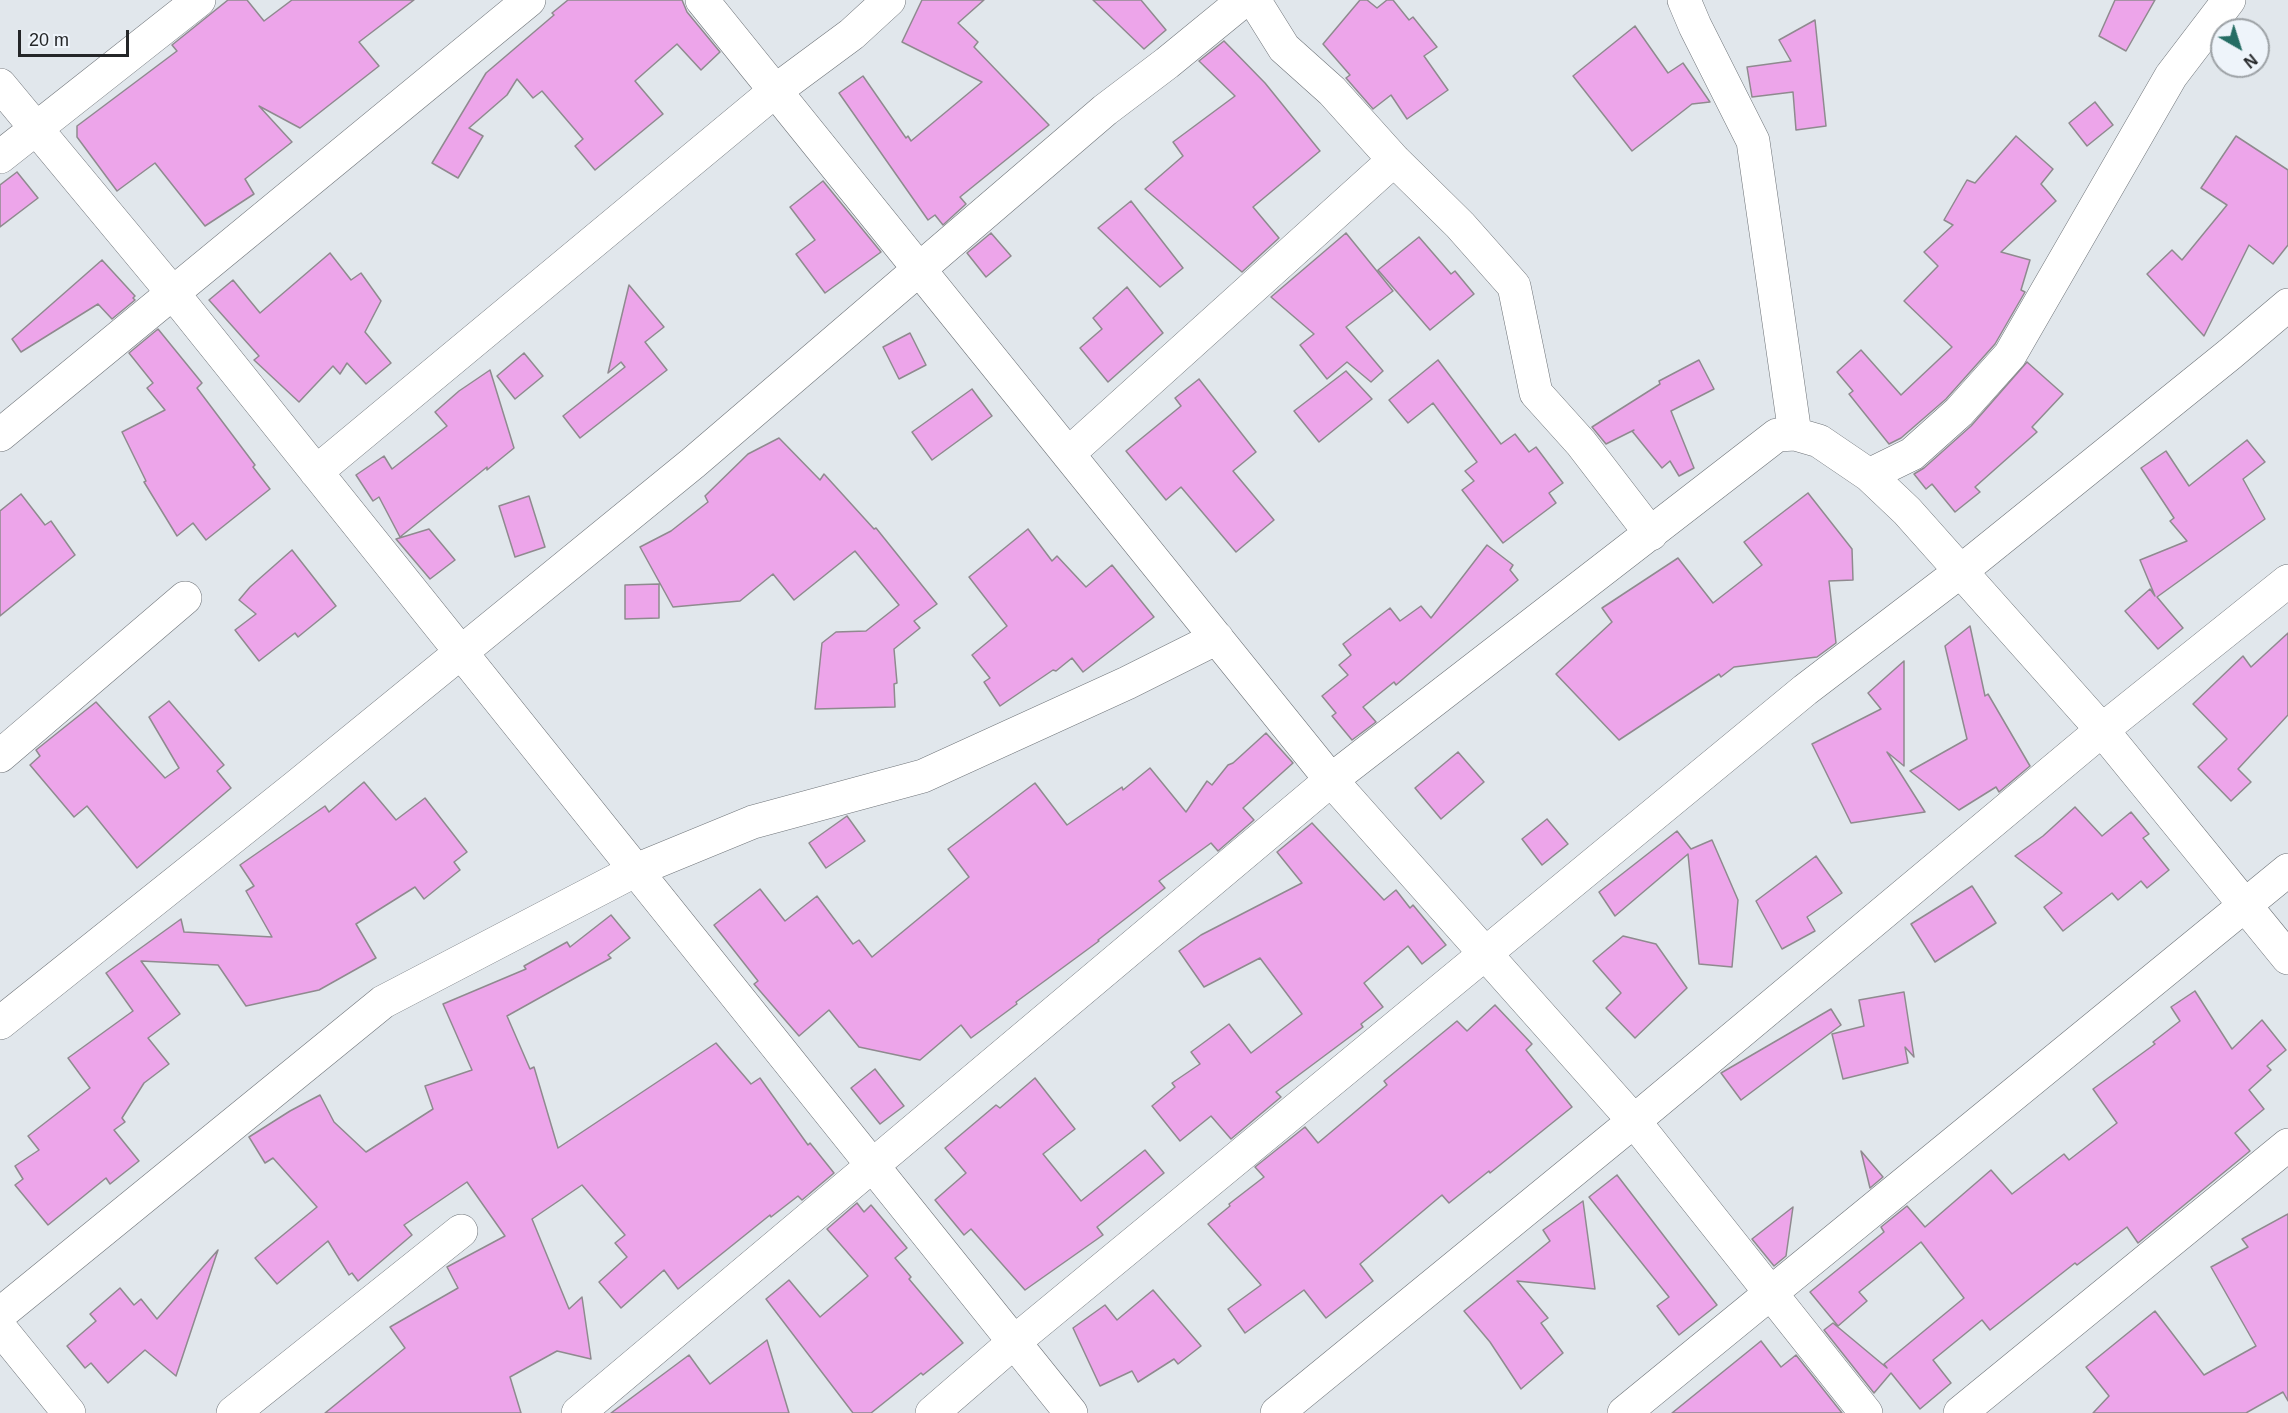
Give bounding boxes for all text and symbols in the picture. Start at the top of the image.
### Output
scale bar [21,18,132,56]
north arrow [2210,18,2270,78]
text: 20 m [29,30,69,50]
text: N [2241,51,2260,71]

